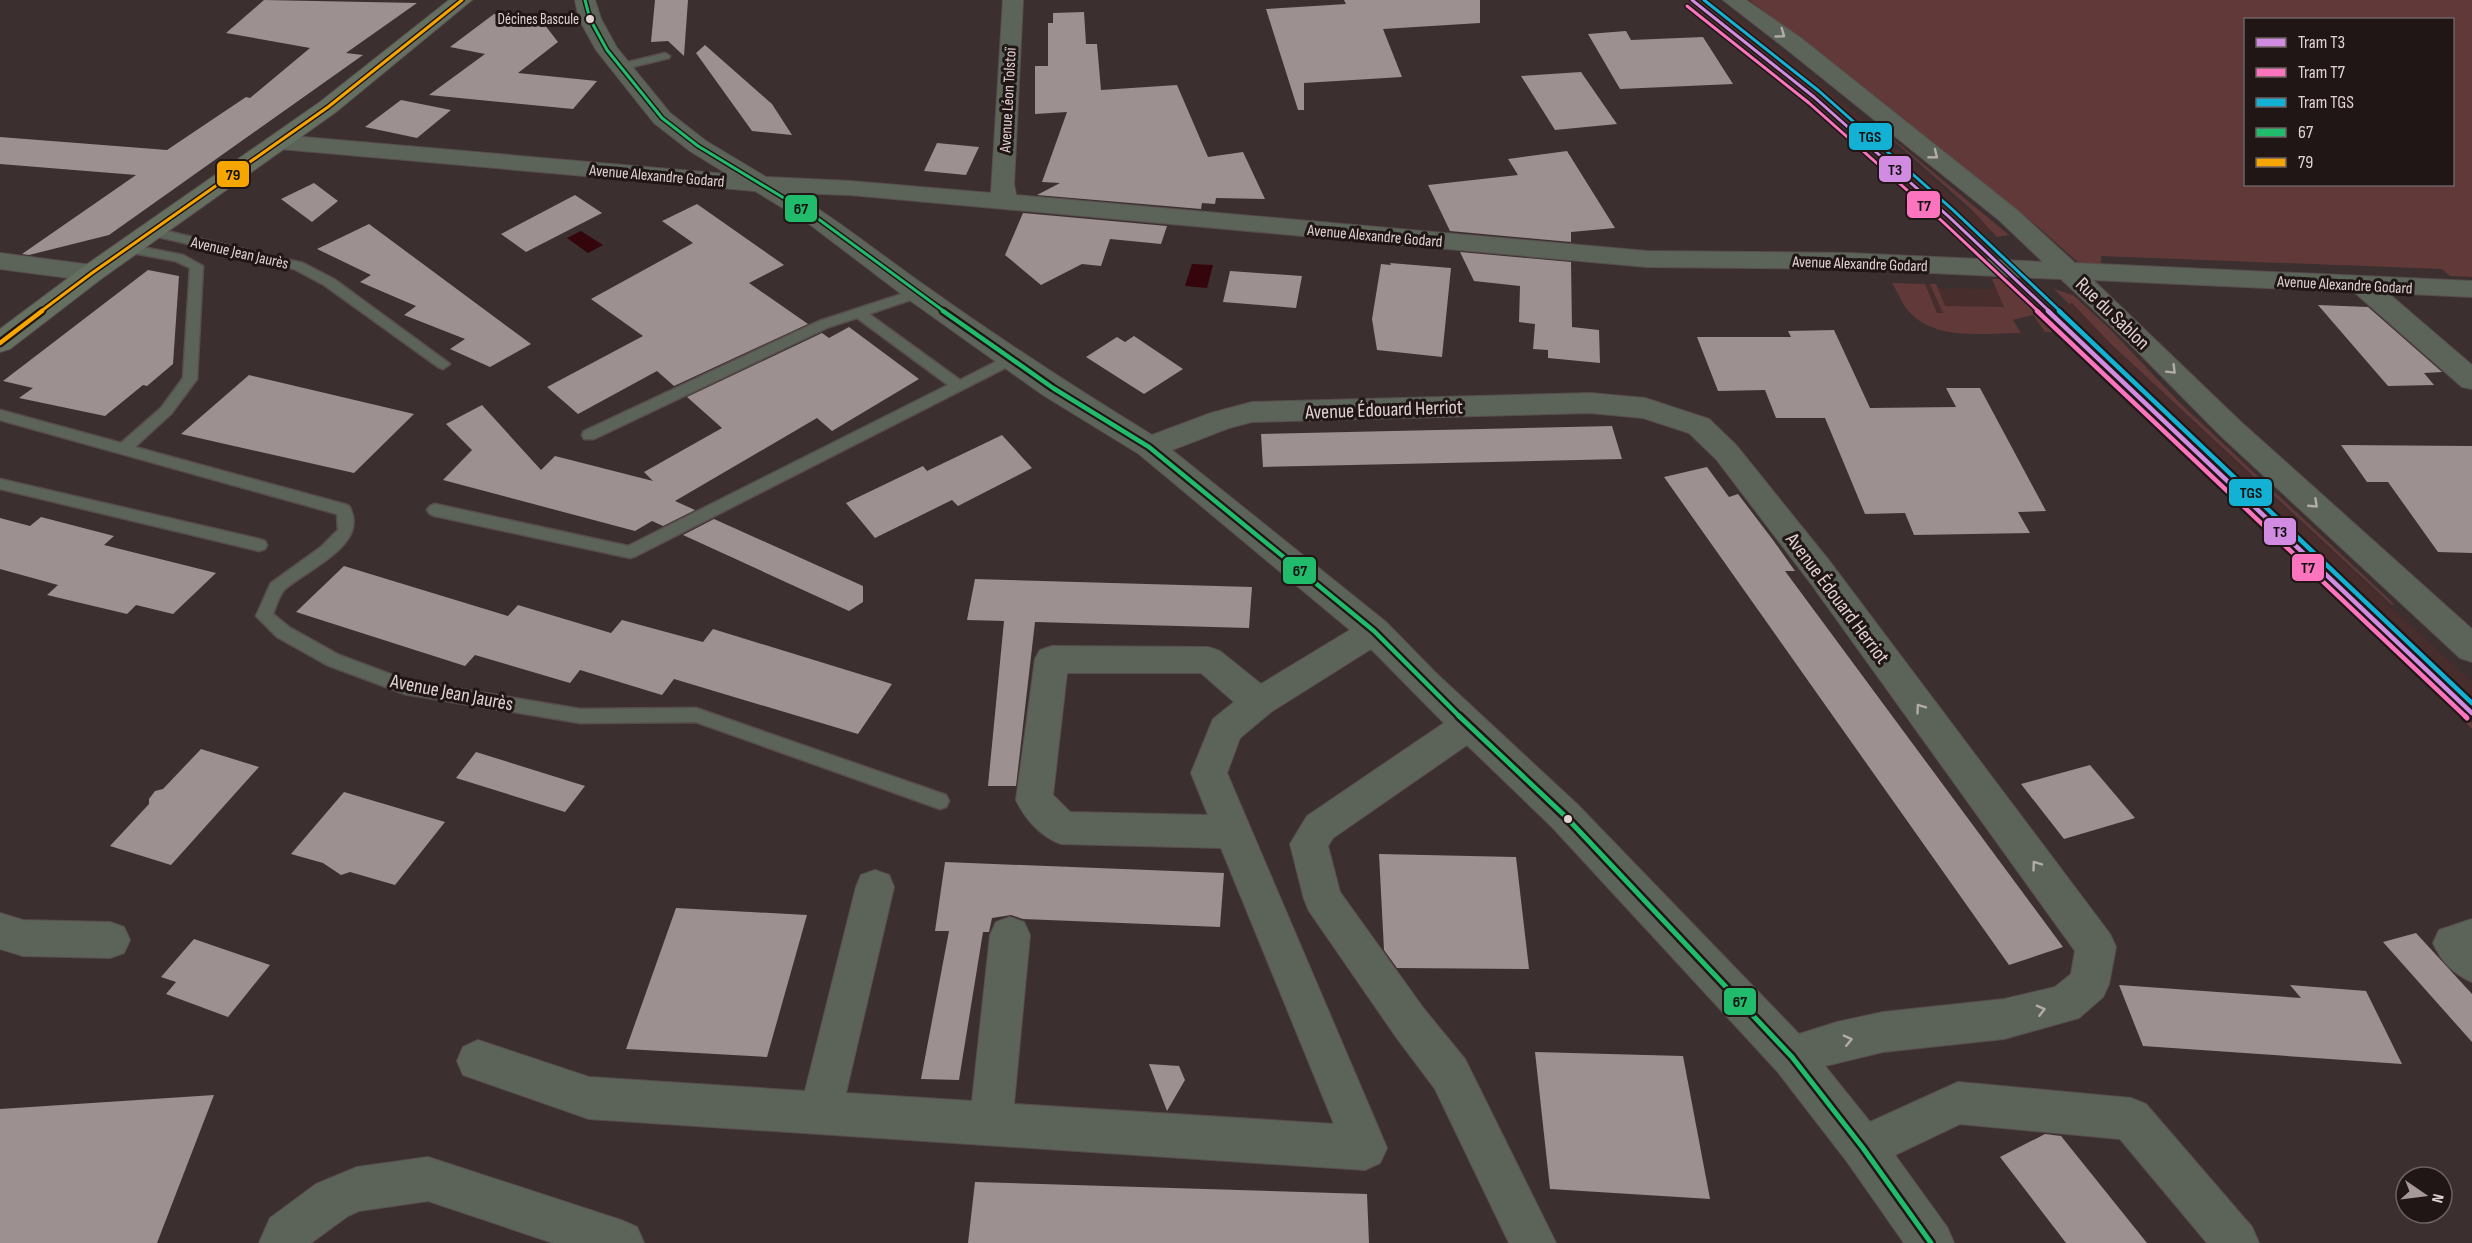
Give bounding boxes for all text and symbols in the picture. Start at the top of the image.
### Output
place label: Décines Bascule [498,10,579,29]
marker: Décines Bascule [584,13,596,25]
legend [2244,18,2454,186]
one-way arrow [1774,27,1785,38]
text: Tram T3 [2298,32,2345,53]
street label: Avenue Léon Tolstoï [996,46,1021,154]
text: Tram T7 [2298,62,2346,83]
text: Tram TGS [2298,92,2354,113]
line badge: TGS [1848,122,1893,151]
text: 67 [2298,122,2314,143]
text: TGS [1859,128,1881,147]
one-way arrow [1927,148,1938,159]
text: 79 [2298,152,2313,173]
line badge: T3 [1878,155,1912,183]
line badge: 79 [216,160,250,188]
street label: Avenue Alexandre Godard [588,161,725,192]
text: T3 [1888,161,1902,180]
text: 79 [226,166,240,185]
line badge: T7 [1906,190,1941,219]
line badge: 67 [784,194,818,223]
text: T7 [1917,197,1931,216]
text: 67 [794,200,808,219]
street label: Avenue Alexandre Godard [1306,221,1443,252]
street label: Avenue Jean Jaurès [188,233,291,274]
street label: Avenue Alexandre Godard [1791,253,1928,276]
street label: Rue du Sablon [2070,272,2154,355]
street label: Avenue Alexandre Godard [2276,272,2413,299]
one-way arrow [2165,362,2176,373]
street label: Avenue Édouard Herriot [1304,395,1463,425]
line badge: TGS [2228,478,2273,507]
text: TGS [2240,484,2262,503]
one-way arrow [2307,497,2317,508]
line badge: T3 [2263,517,2297,546]
text: T3 [2273,523,2287,542]
street label: Avenue Édouard Herriot [1780,528,1894,669]
line badge: T7 [2291,553,2325,582]
line badge: 67 [1282,556,1317,585]
text: T7 [2301,559,2315,578]
text: 67 [1293,562,1307,581]
street label: Avenue Jean Jaurès [387,669,515,717]
one-way arrow [1917,704,1928,715]
unlabelled marker [1562,813,1574,825]
one-way arrow [2032,861,2043,872]
line badge: 67 [1723,987,1757,1016]
text: 67 [1733,993,1747,1012]
one-way arrow [2035,1004,2045,1017]
one-way arrow [1843,1034,1853,1047]
north arrow [2394,1165,2454,1225]
text: N [2427,1192,2447,1205]

